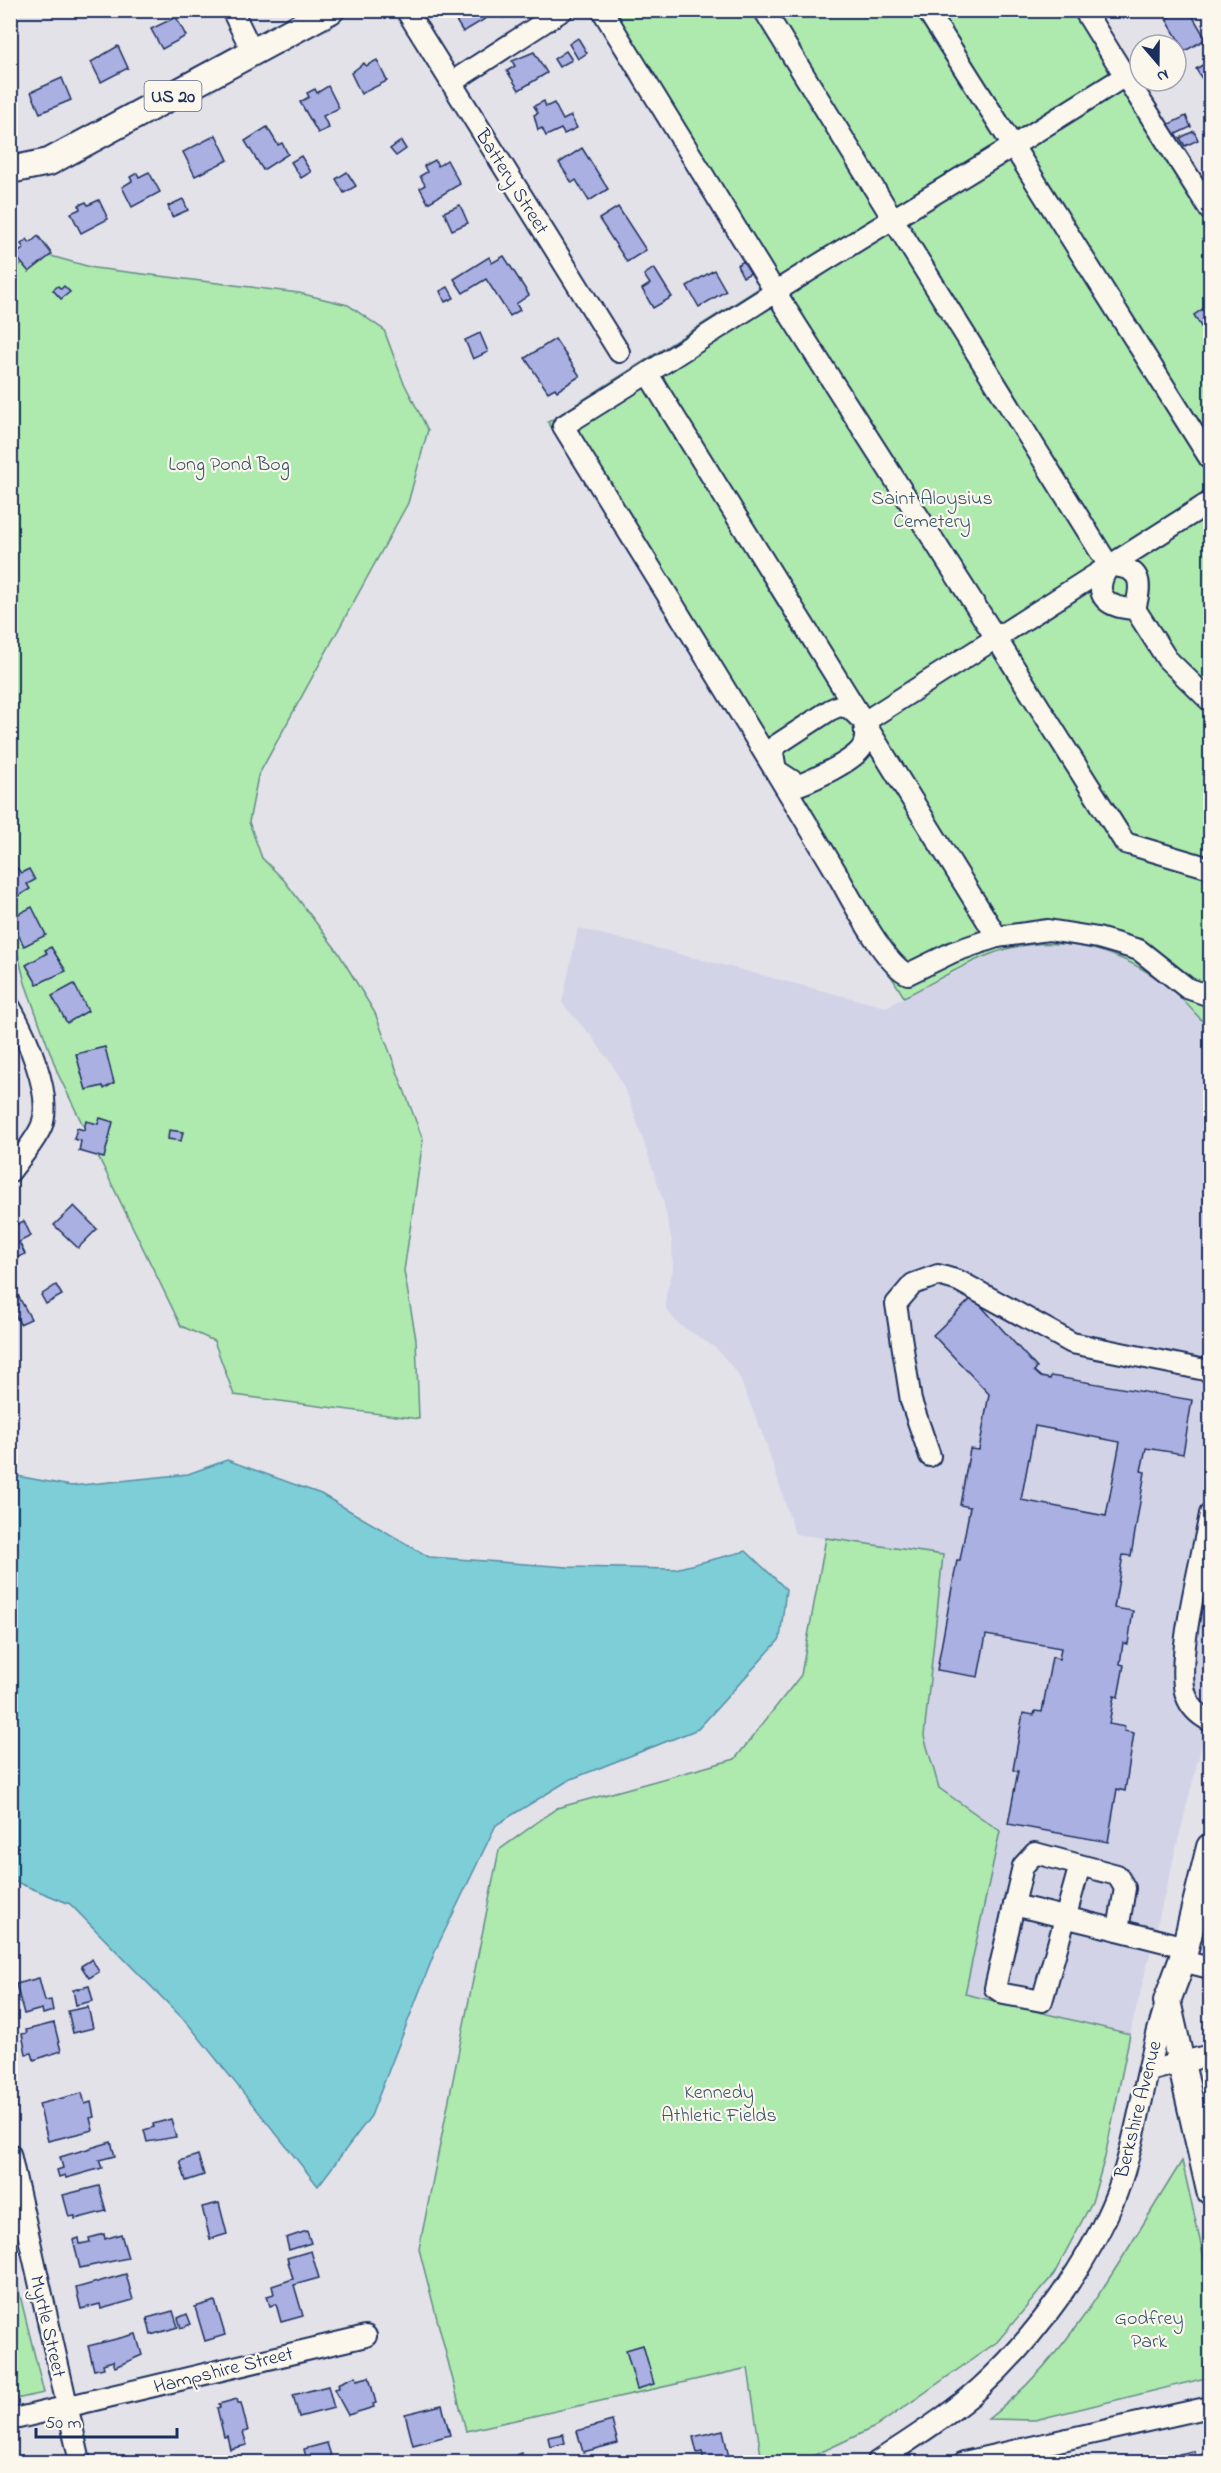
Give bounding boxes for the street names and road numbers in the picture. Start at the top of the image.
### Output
road number: US 20 [144,81,201,111]
street label: Battery Street [466,123,555,241]
street label: Berkshire Avenue [1108,2038,1171,2182]
street label: Myrtle Street [21,2273,72,2381]
street label: Hampshire Street [151,2340,297,2403]

